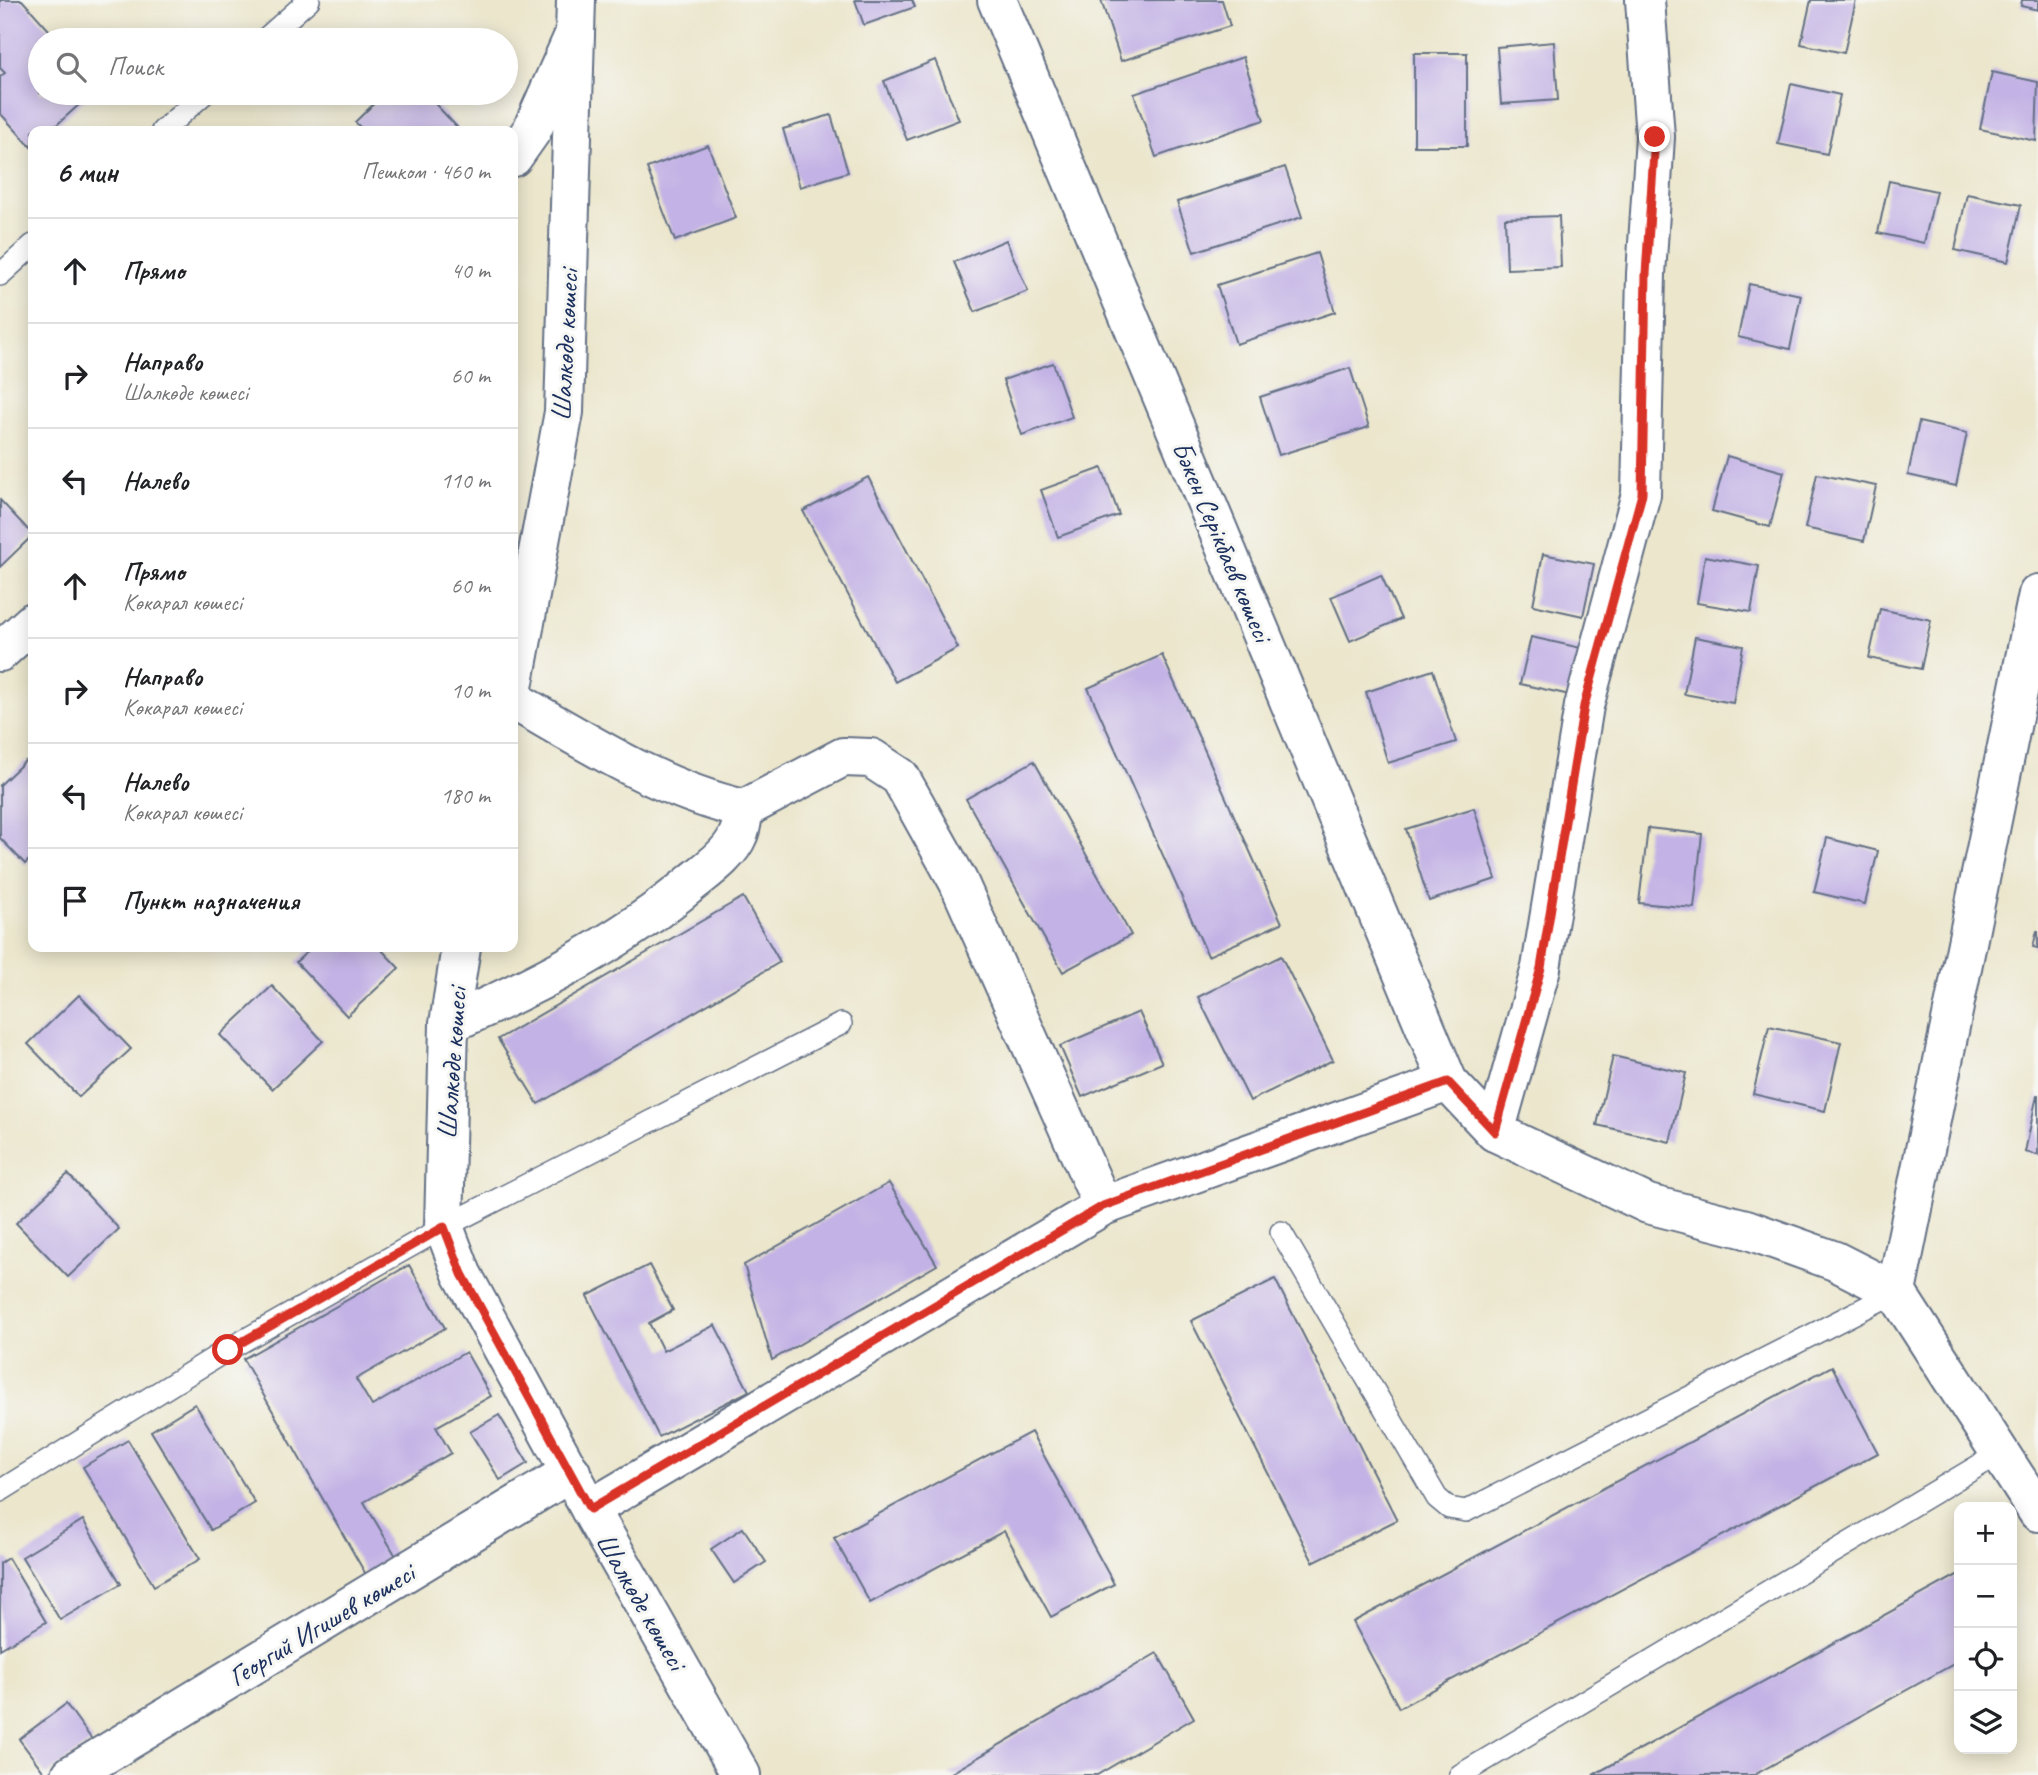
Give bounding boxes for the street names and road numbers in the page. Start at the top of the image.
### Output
street label: Шалкөде көшесі [543,264,586,422]
street label: Бәкен Серікбаев көшесі [1165,436,1282,650]
street label: Шалкөде көшесі [429,982,475,1140]
street label: Шалкөде көшесі [588,1527,697,1679]
street label: Георгий Игишев көшесі [222,1553,424,1694]

